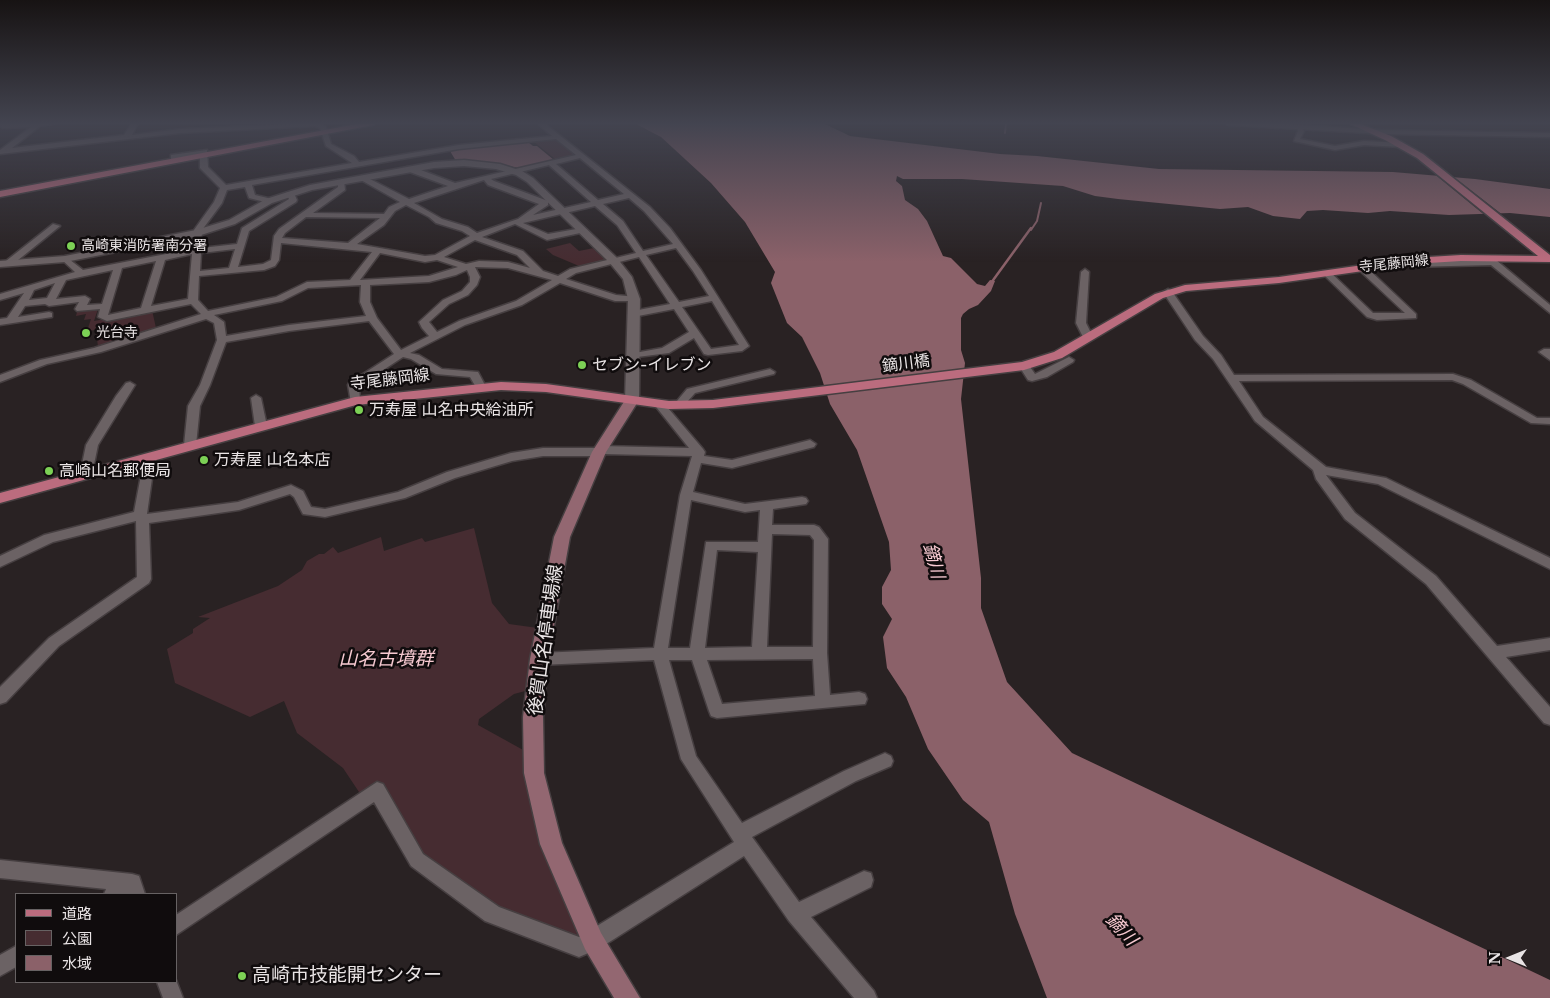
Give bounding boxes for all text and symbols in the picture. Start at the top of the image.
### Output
place label: 高崎東消防署南分署 [81,238,207,254]
marker: 高崎東消防署南分署 [65,240,77,252]
street label: 寺尾藤岡線 [1358,252,1430,276]
place label: 光台寺 [96,325,138,341]
marker: 光台寺 [80,327,92,339]
street label: 鏑川橋 [881,352,931,376]
place label: セブン-イレブン [592,355,711,375]
marker: セブン-イレブン [576,359,588,371]
street label: 寺尾藤岡線 [349,366,431,394]
place label: 万寿屋 山名中央給油所 [369,400,534,420]
marker: 万寿屋 山名中央給油所 [353,404,365,416]
place label: 万寿屋 山名本店 [214,450,331,470]
marker: 万寿屋 山名本店 [198,454,210,466]
place label: 高崎山名郵便局 [59,461,171,481]
marker: 高崎山名郵便局 [43,465,55,477]
water label: 鏑川 [918,541,948,581]
street label: 後賀山名停車場線 [524,563,568,717]
park label: 山名古墳群 [339,649,433,671]
legend [15,893,178,983]
text: 道路 [62,904,92,923]
water label: 鏑川 [1101,909,1141,951]
text: 公園 [62,929,92,948]
north arrow [1485,933,1535,983]
text: N [1486,951,1504,965]
text: 水域 [62,954,92,973]
place label: 高崎市技能開センター [252,965,442,987]
marker: 高崎市技能開センター [236,970,248,982]

